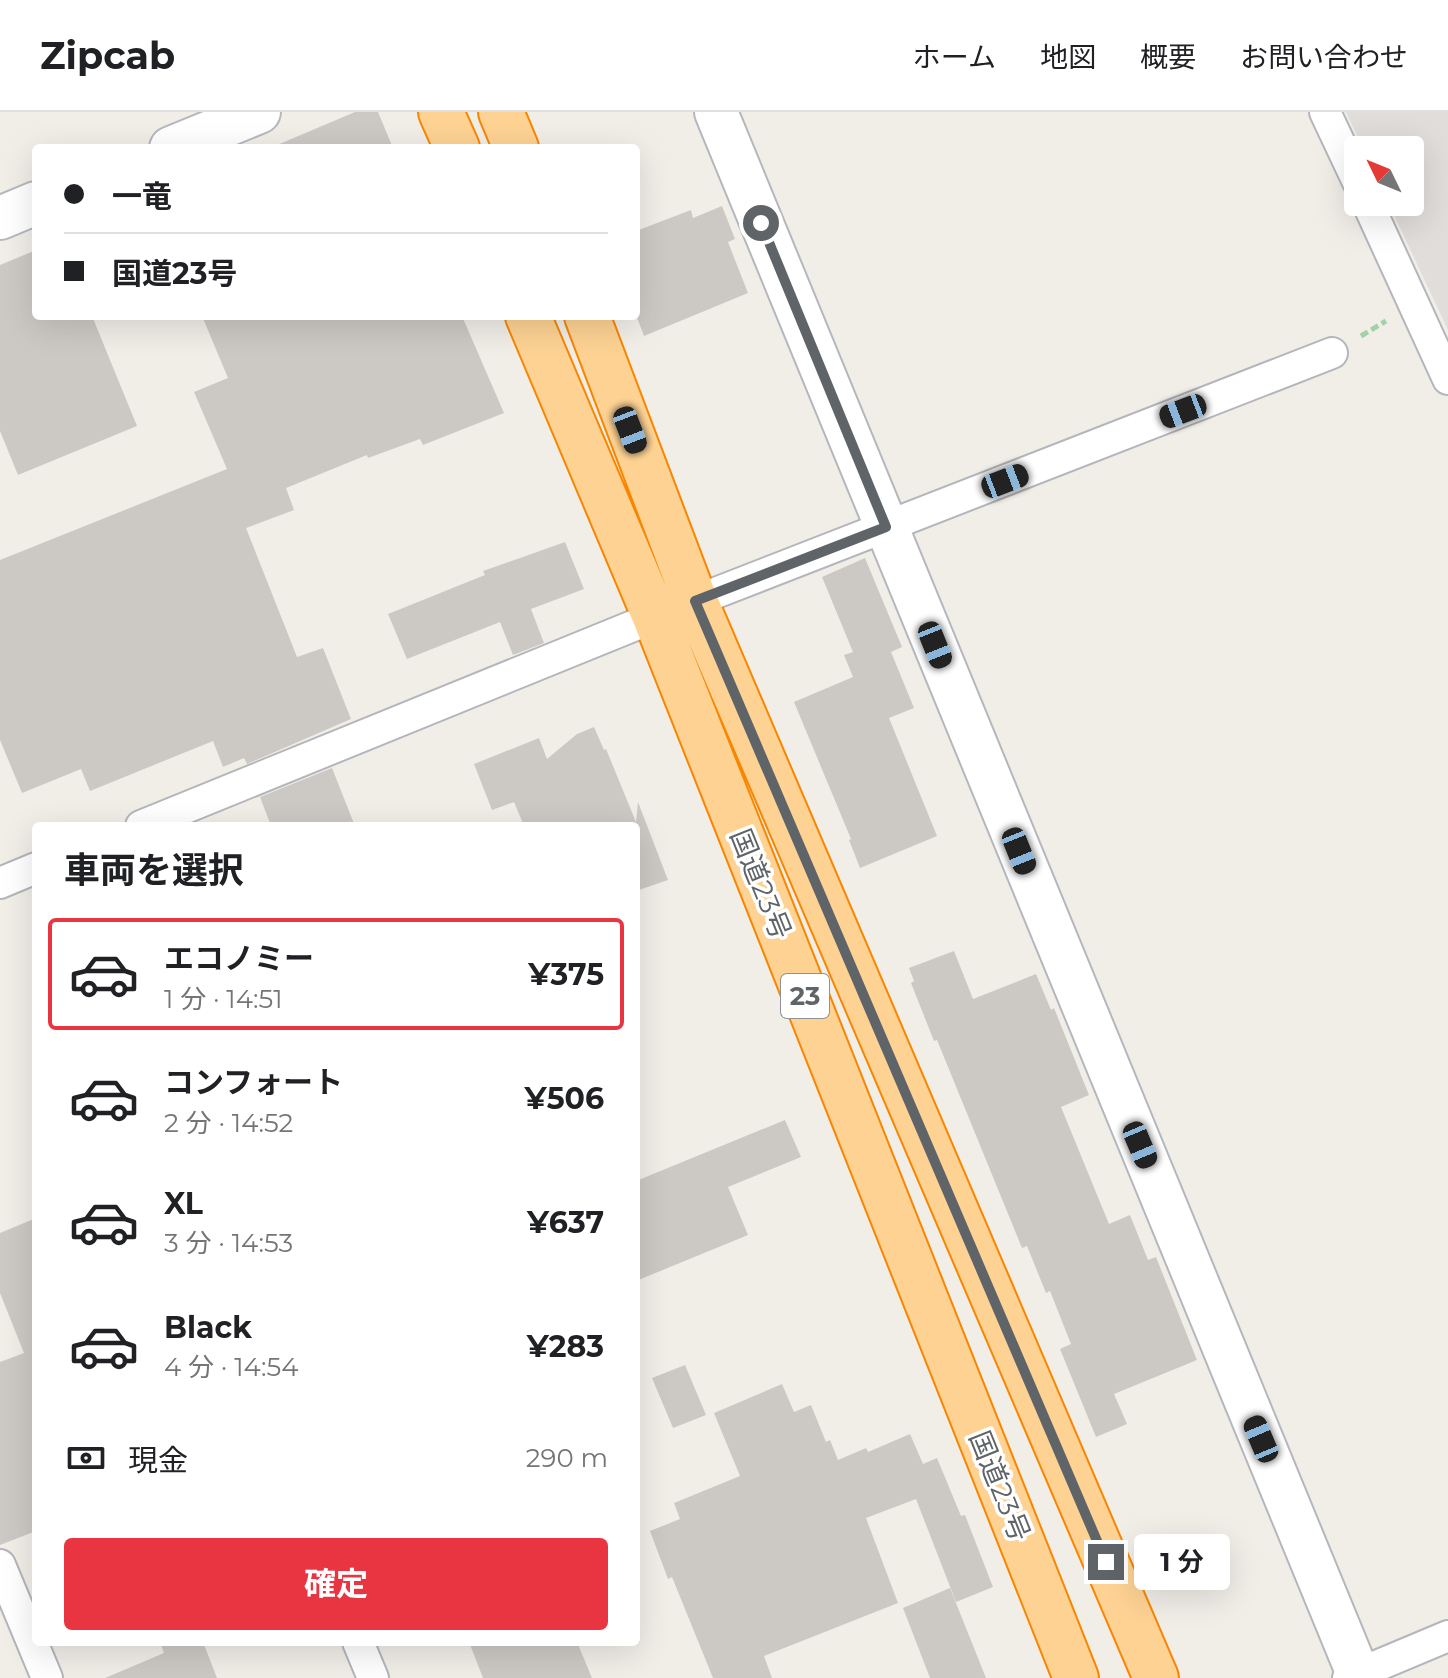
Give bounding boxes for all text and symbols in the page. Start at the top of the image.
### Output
text: Zipcab [40,32,175,79]
text: ホーム [913,40,996,74]
text: 地図 [1040,40,1096,74]
text: 概要 [1140,40,1196,74]
text: お問い合わせ [1240,40,1408,74]
north arrow [1344,136,1424,216]
map controls [1344,136,1424,216]
text: 一竜 [112,178,172,215]
route start [743,205,779,241]
text: 国道23号 [112,255,237,292]
car [1156,391,1210,431]
car [610,403,650,457]
car [978,461,1032,501]
car [915,618,955,672]
street label: 国道23号 [724,824,798,944]
car [999,824,1039,878]
text: 車両を選択 [64,848,244,892]
icon: car [68,938,140,1010]
text: エコノミー [164,940,314,977]
text: ¥375 [528,956,604,993]
road number: 23 [781,974,829,1018]
text: 1 分 · 14:51 [164,983,283,1015]
icon: car [68,1062,140,1134]
text: コンフォート [164,1064,343,1101]
text: ¥506 [525,1080,604,1117]
text: 2 分 · 14:52 [164,1107,293,1139]
car [1120,1118,1160,1172]
text: XL [164,1185,203,1222]
icon: car [68,1186,140,1258]
text: ¥637 [527,1204,604,1241]
text: 3 分 · 14:53 [164,1227,293,1259]
text: Black [164,1309,252,1346]
icon: car [68,1310,140,1382]
text: ¥283 [527,1328,604,1365]
text: 4 分 · 14:54 [164,1351,298,1383]
car [1241,1412,1281,1466]
street label: 国道23号 [963,1426,1037,1546]
icon: cash [64,1436,108,1480]
text: 現金 [128,1442,188,1479]
text: 290 m [526,1442,608,1474]
callout: 1 分 [1134,1534,1230,1590]
button: 確定 [64,1538,608,1630]
route end [1088,1544,1124,1580]
text: 1 分 [1160,1546,1204,1578]

